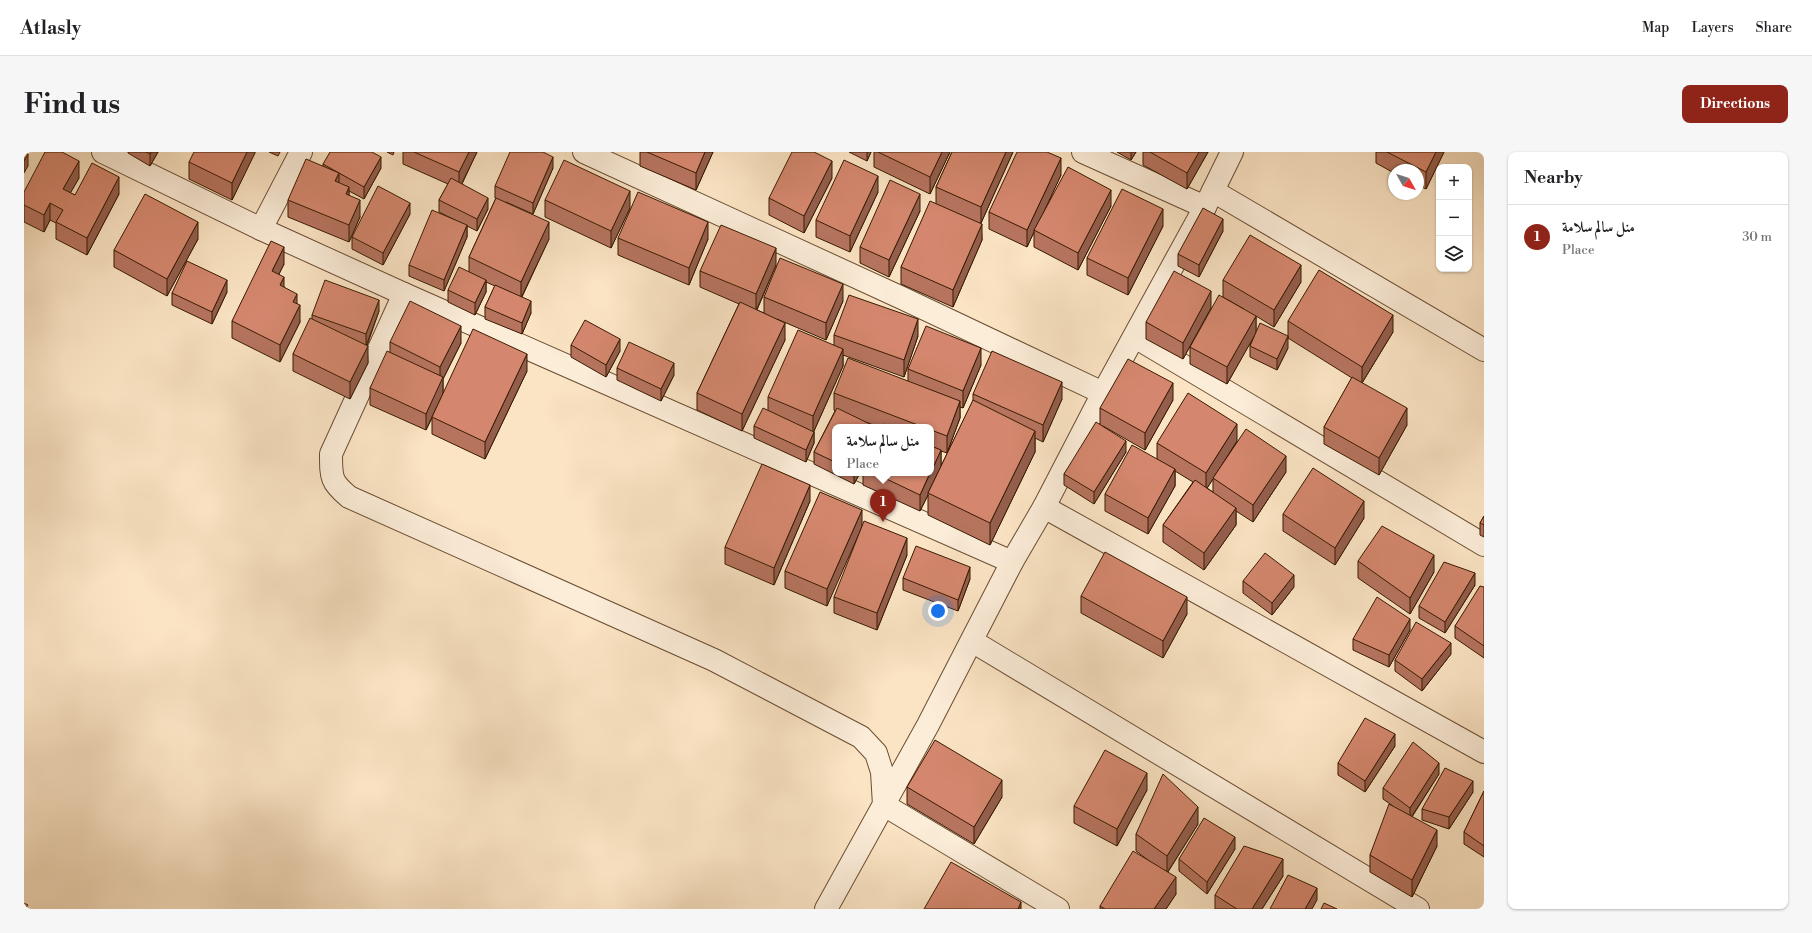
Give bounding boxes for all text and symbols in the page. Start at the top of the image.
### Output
text: Atlasly [20,16,81,40]
text: Map [1642,19,1669,37]
text: Layers [1691,19,1734,37]
text: Share [1756,19,1792,37]
button: Directions [1682,85,1788,123]
text: Find us [24,87,120,122]
north arrow [1388,164,1424,200]
map controls [1436,164,1472,272]
button: + [1436,164,1472,200]
text: Nearby [1524,167,1583,189]
button: − [1436,200,1472,236]
text: منل سالم سلامة [1562,218,1635,237]
text: 1 [1534,229,1540,245]
text: 30 m [1742,229,1772,245]
button: layers [1436,236,1472,272]
text: Place [1562,242,1594,258]
popup [832,424,934,476]
text: منل سالم سلامة [847,432,919,451]
text: Place [847,456,879,472]
pin: 1 [870,489,896,522]
your location [928,601,948,621]

